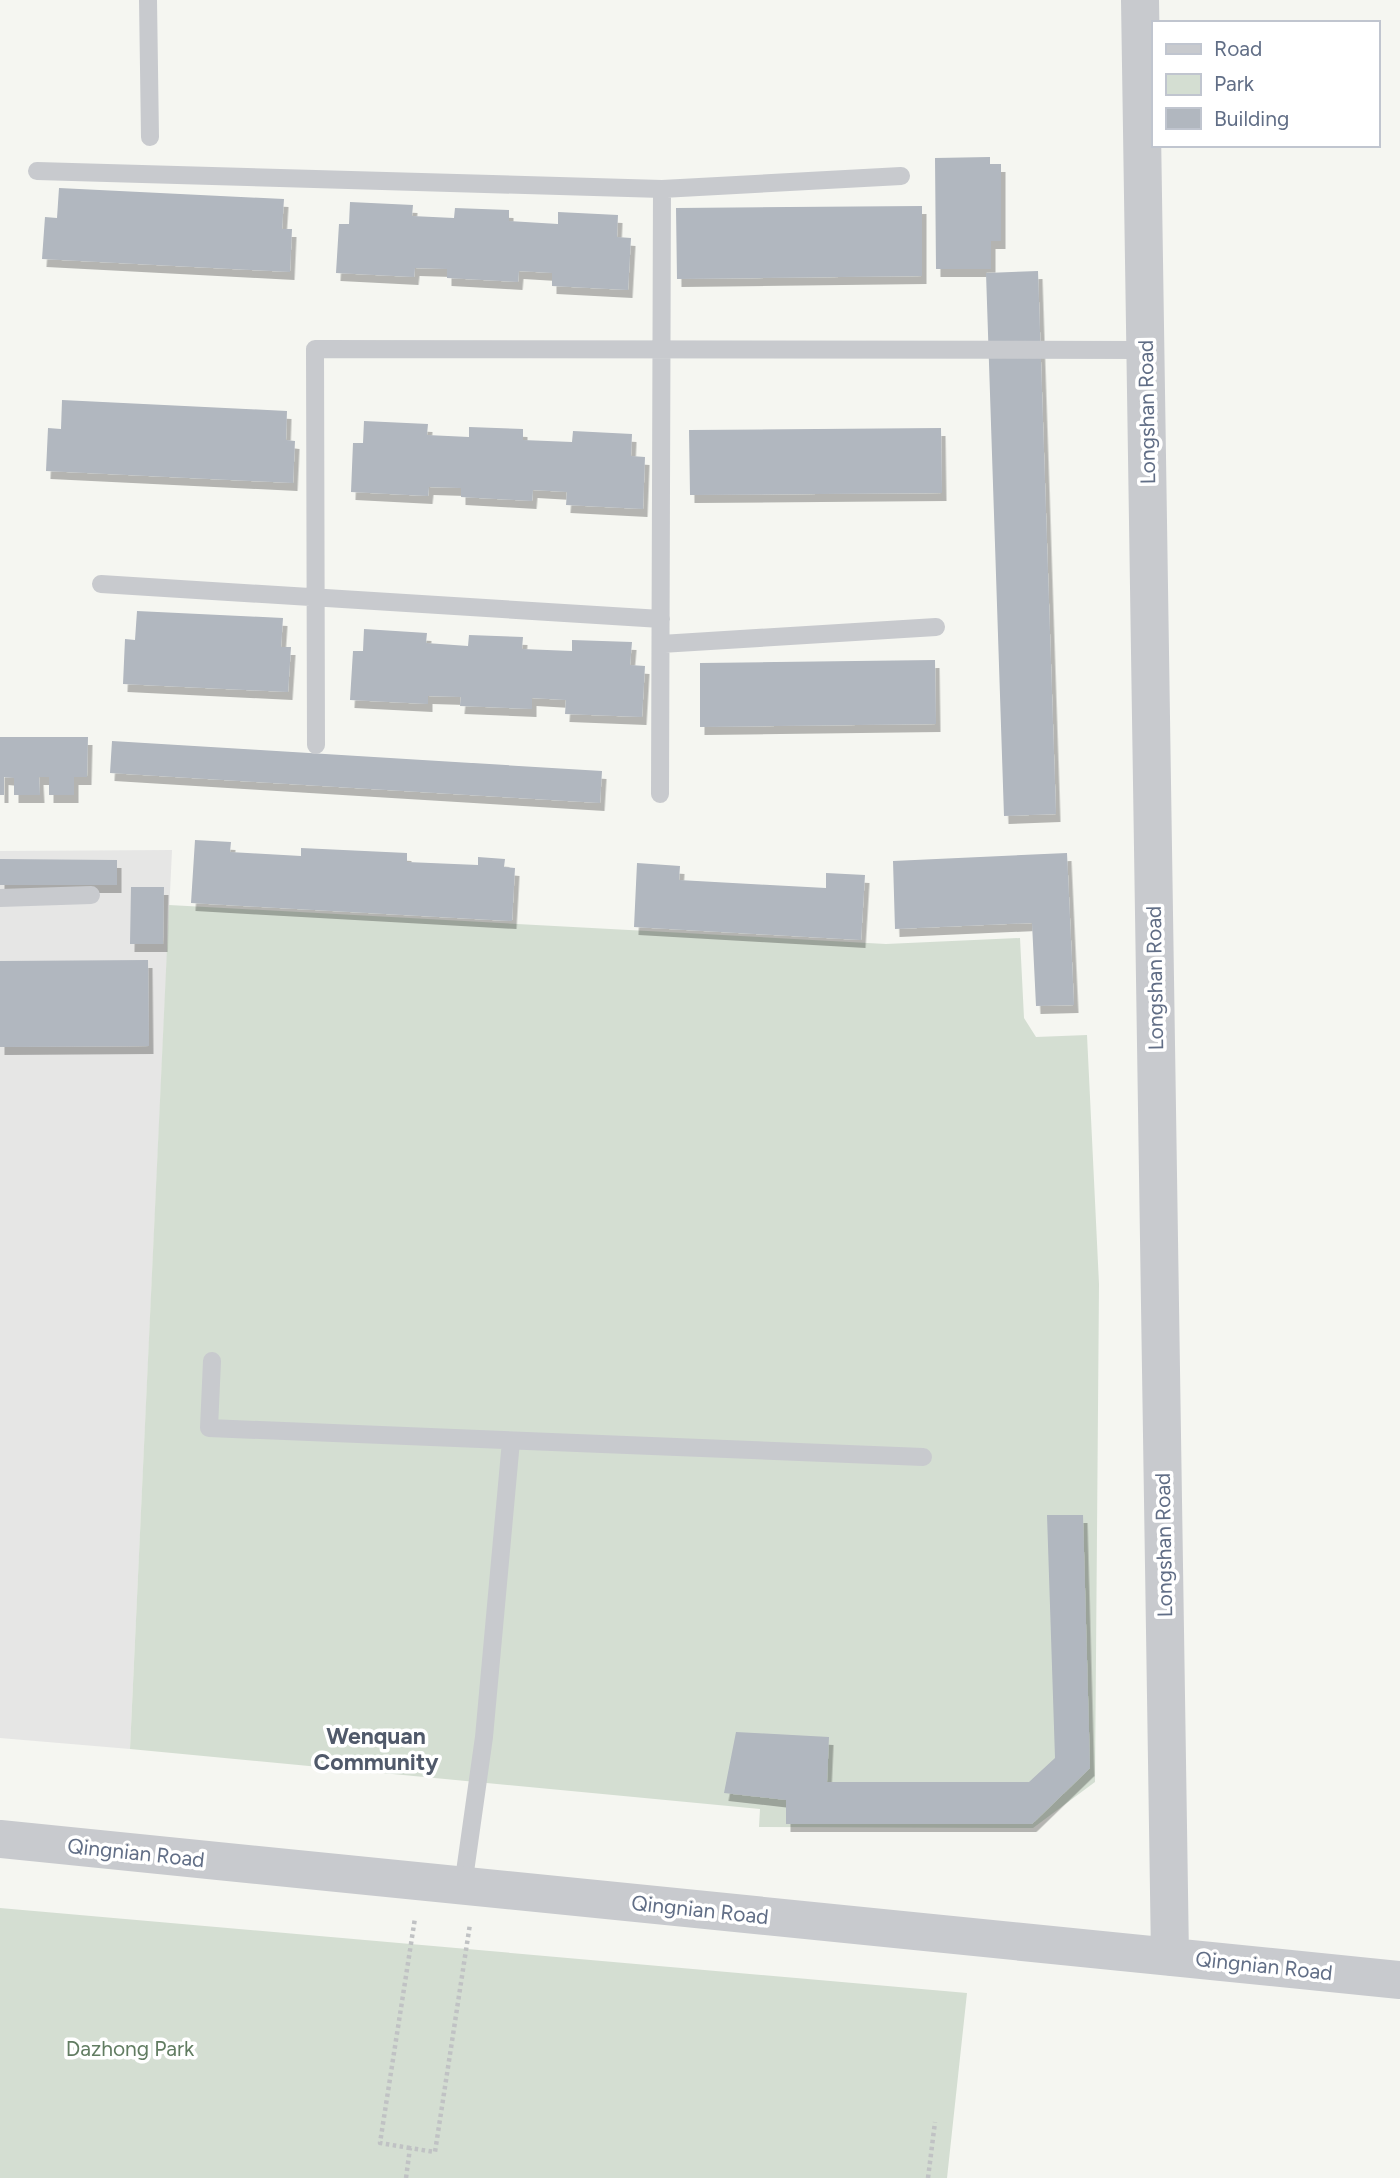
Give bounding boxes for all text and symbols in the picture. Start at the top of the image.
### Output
legend [1152,21,1379,147]
text: Road [1214,36,1262,61]
text: Park [1214,71,1255,96]
text: Building [1214,106,1289,131]
street label: Longshan Road [1133,339,1160,485]
street label: Longshan Road [1141,905,1168,1051]
street label: Longshan Road [1150,1472,1177,1618]
district label: Wenquan Community [314,1722,439,1776]
street label: Qingnian Road [66,1833,206,1872]
street label: Qingnian Road [630,1890,770,1929]
street label: Qingnian Road [1194,1946,1334,1985]
park label: Dazhong Park [66,2036,195,2061]

